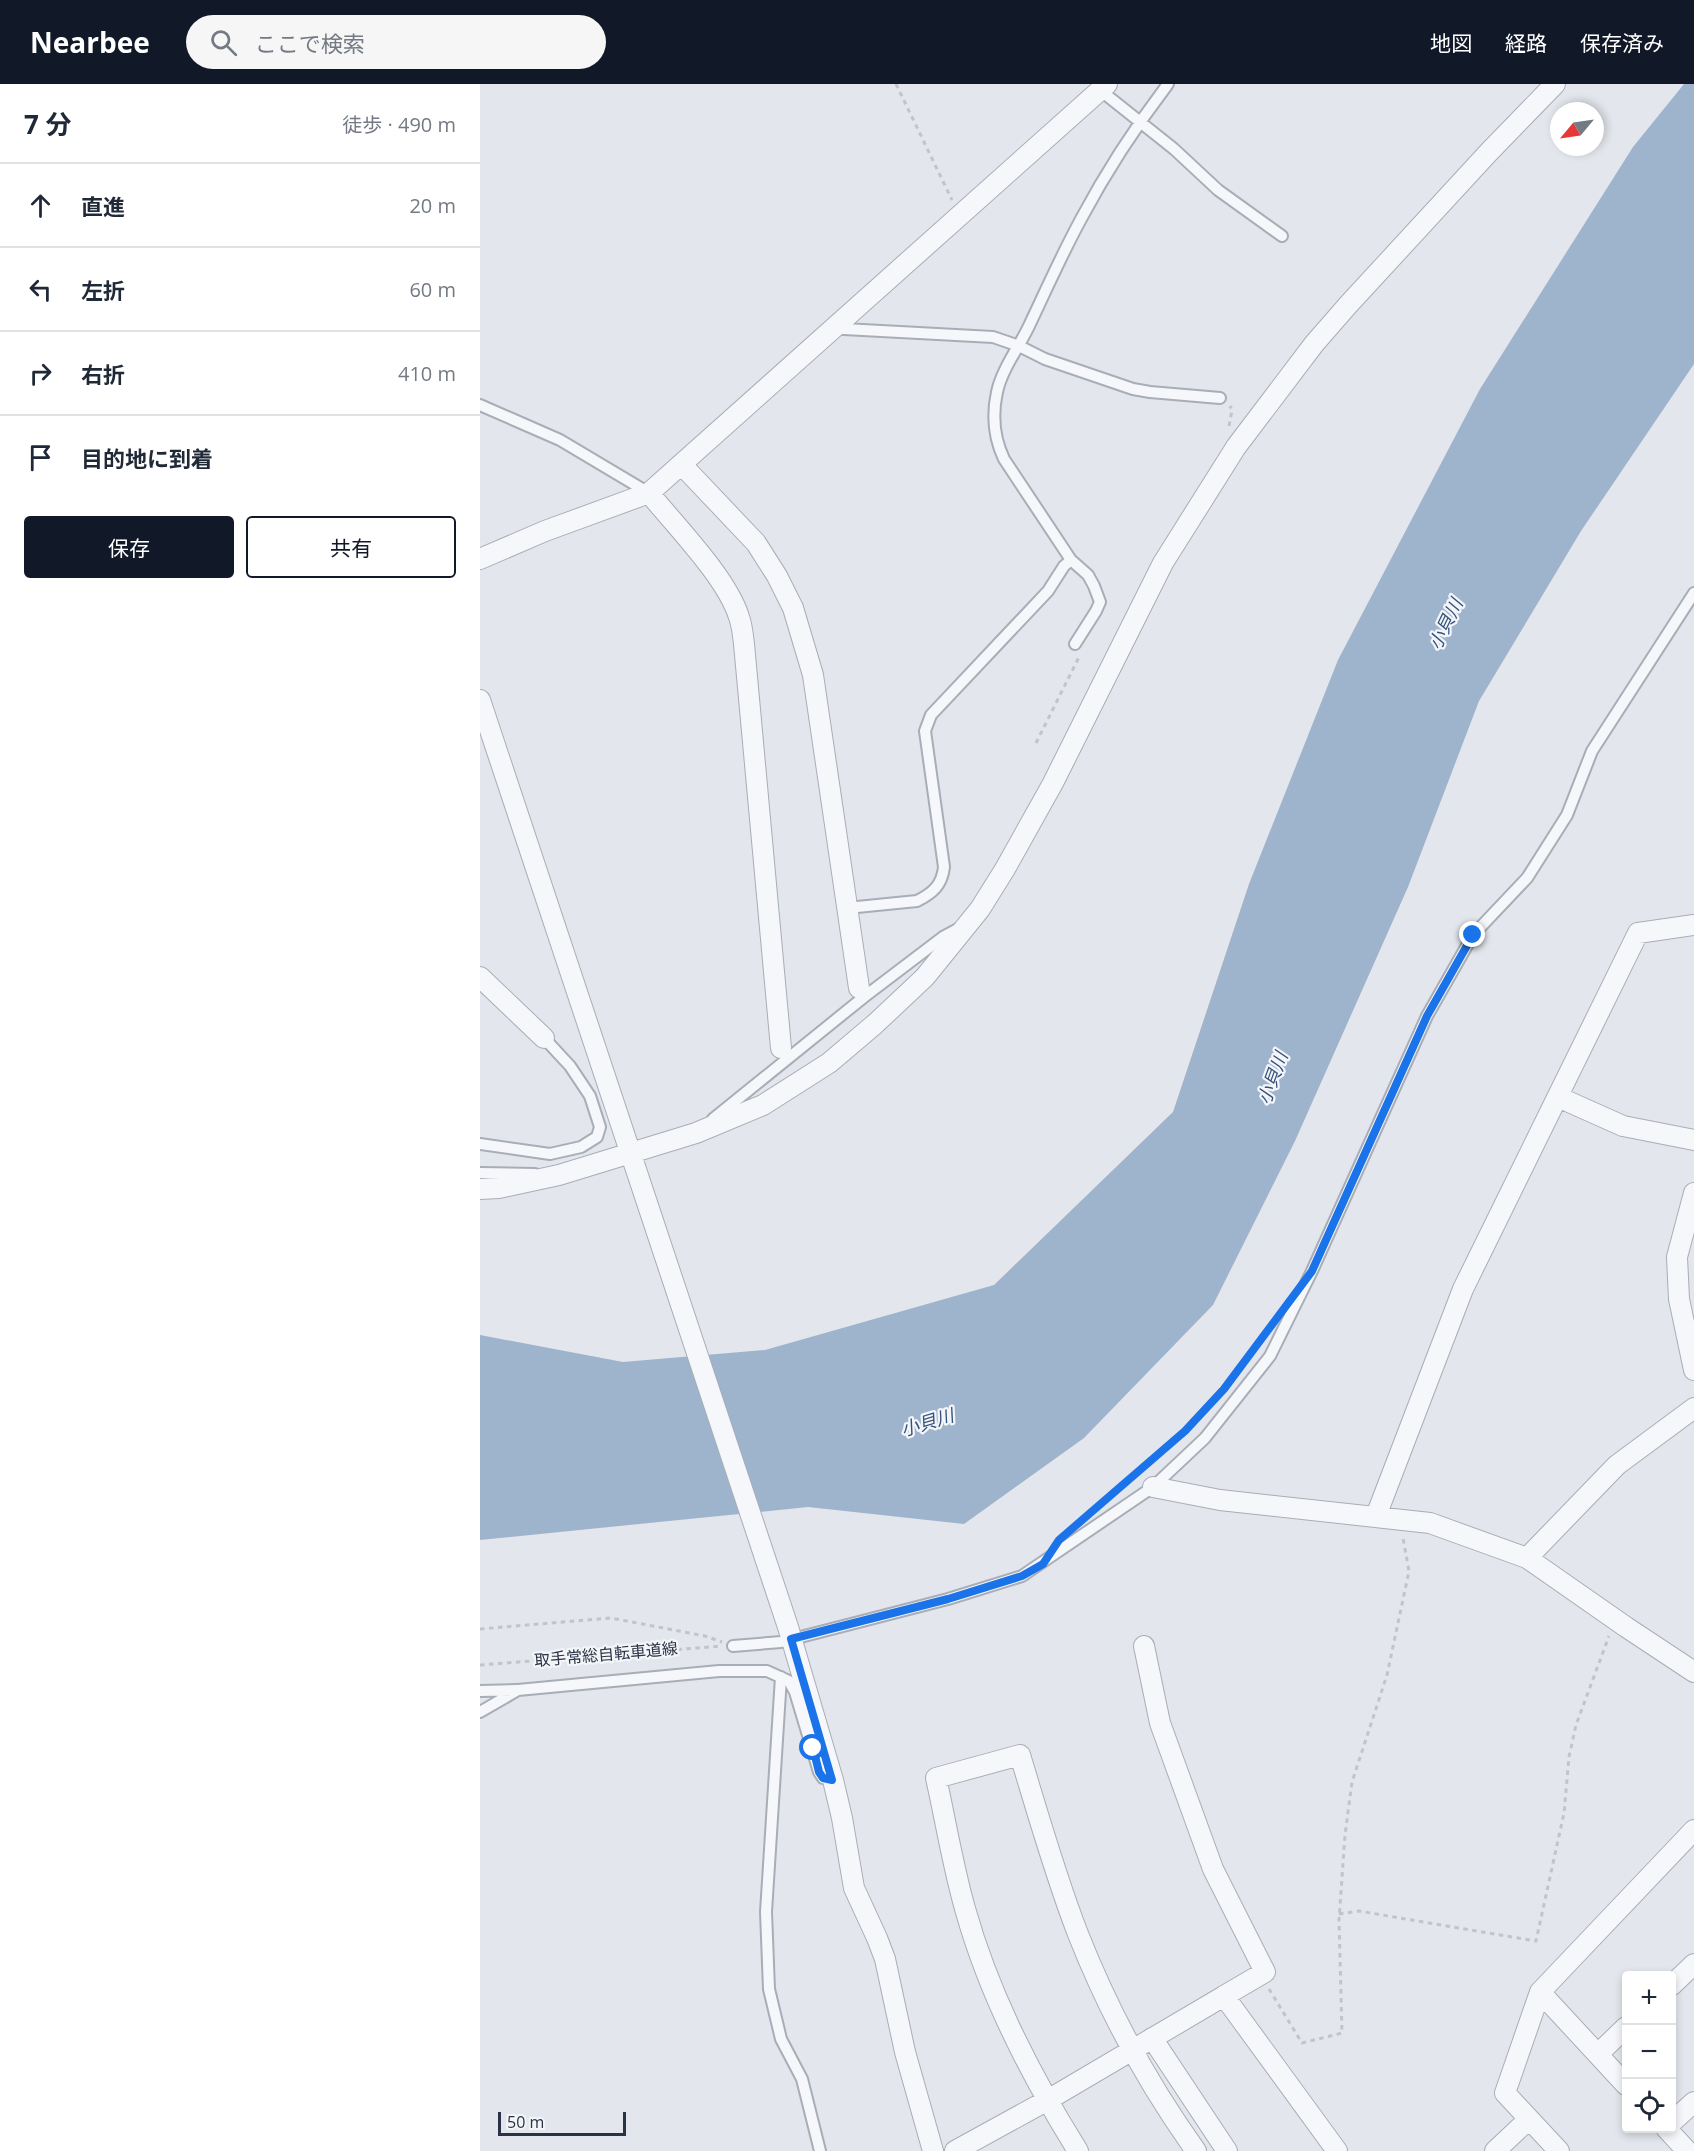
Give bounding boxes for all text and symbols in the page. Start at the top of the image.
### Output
search box [186,15,606,69]
text: Nearbee [30,23,150,61]
icon: search [207,26,240,59]
text: ここで検索 [255,28,365,58]
text: 地図 [1430,29,1472,57]
text: 経路 [1505,29,1547,57]
text: 保存済み [1580,29,1664,57]
north arrow [1550,102,1604,156]
text: 7 分 [24,106,72,142]
text: 徒歩 · 490 m [342,111,456,138]
icon: ahead [24,189,57,222]
text: 直進 [81,191,125,221]
text: 20 m [409,192,456,219]
icon: left [24,273,57,306]
text: 左折 [81,275,125,305]
text: 60 m [409,276,456,303]
icon: right [24,357,57,390]
text: 右折 [81,359,125,389]
text: 410 m [398,360,456,387]
icon: arrive [24,441,57,474]
text: 目的地に到着 [81,443,213,473]
button: 保存 [24,516,234,578]
button: 共有 [246,516,456,578]
water label: 小貝川 [1422,593,1468,654]
route end [1459,921,1485,947]
water label: 小貝川 [1251,1047,1293,1107]
water label: 小貝川 [898,1402,958,1441]
street label: 取手常総自転車道線 [533,1637,679,1671]
route start [799,1734,825,1760]
map controls [1622,1971,1676,2133]
button: + [1622,1971,1676,2025]
button: − [1622,2025,1676,2079]
button: locate [1622,2079,1676,2133]
scale bar [498,2109,626,2136]
text: 50 m [507,2111,544,2133]

